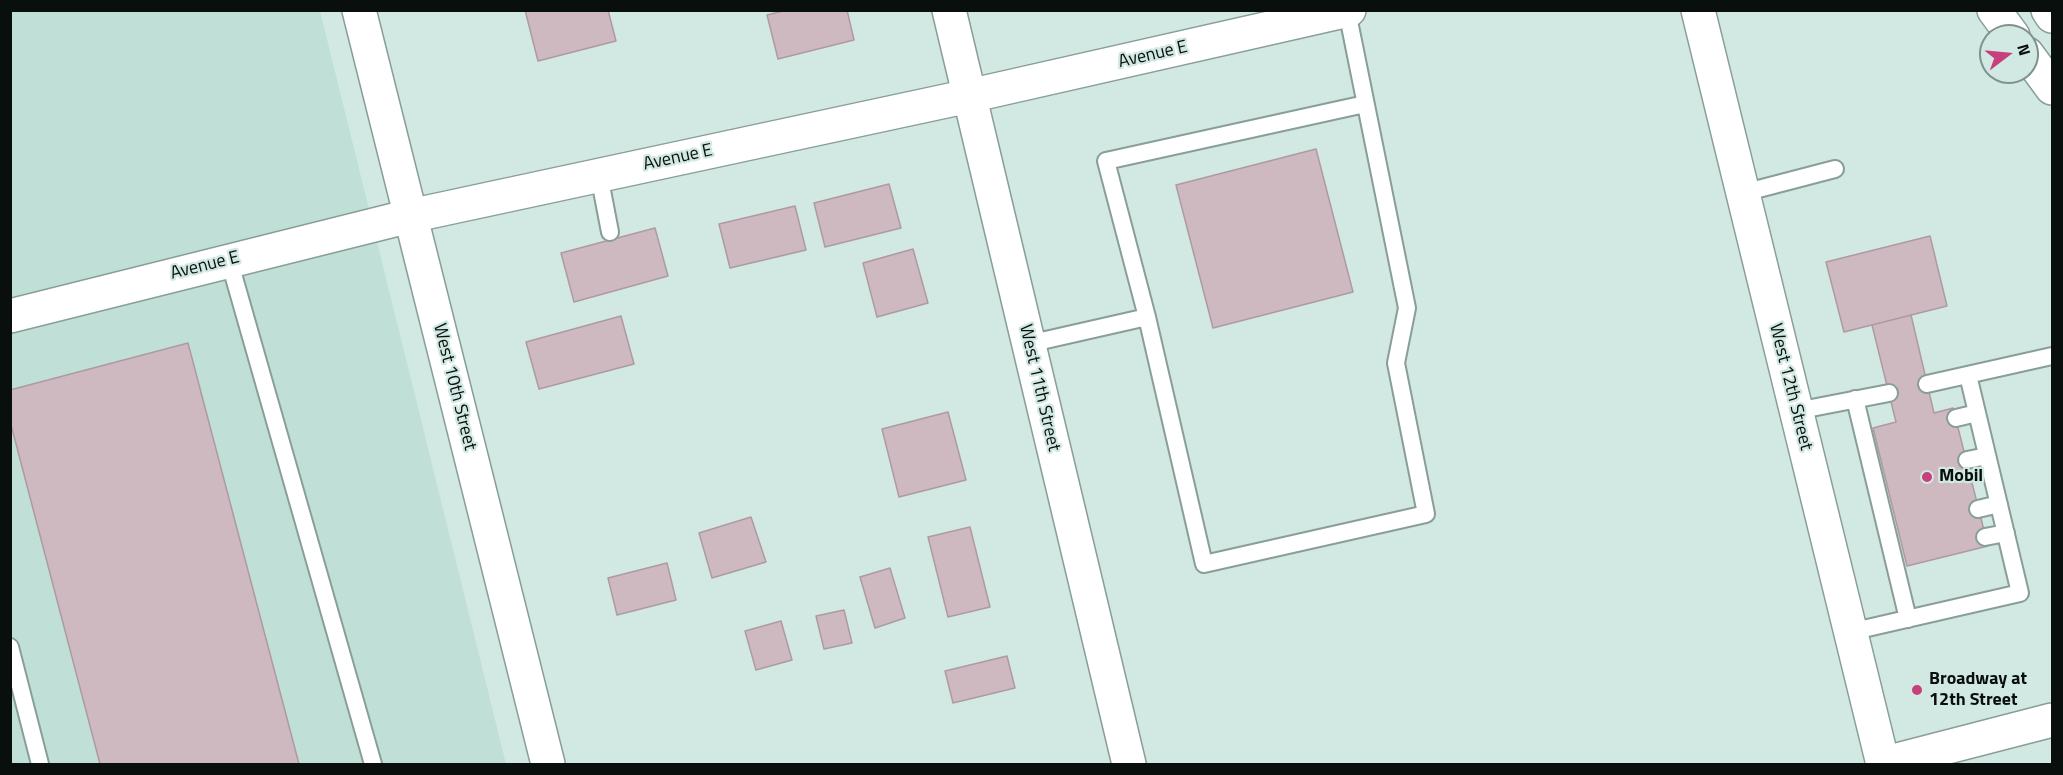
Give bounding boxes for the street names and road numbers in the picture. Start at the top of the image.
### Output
street label: Avenue E [1116,37,1190,73]
street label: Avenue E [641,140,715,176]
street label: Avenue E [168,247,242,285]
street label: West 10th Street [428,321,480,453]
street label: West 12th Street [1764,321,1816,453]
street label: West 11th Street [1014,322,1064,454]

